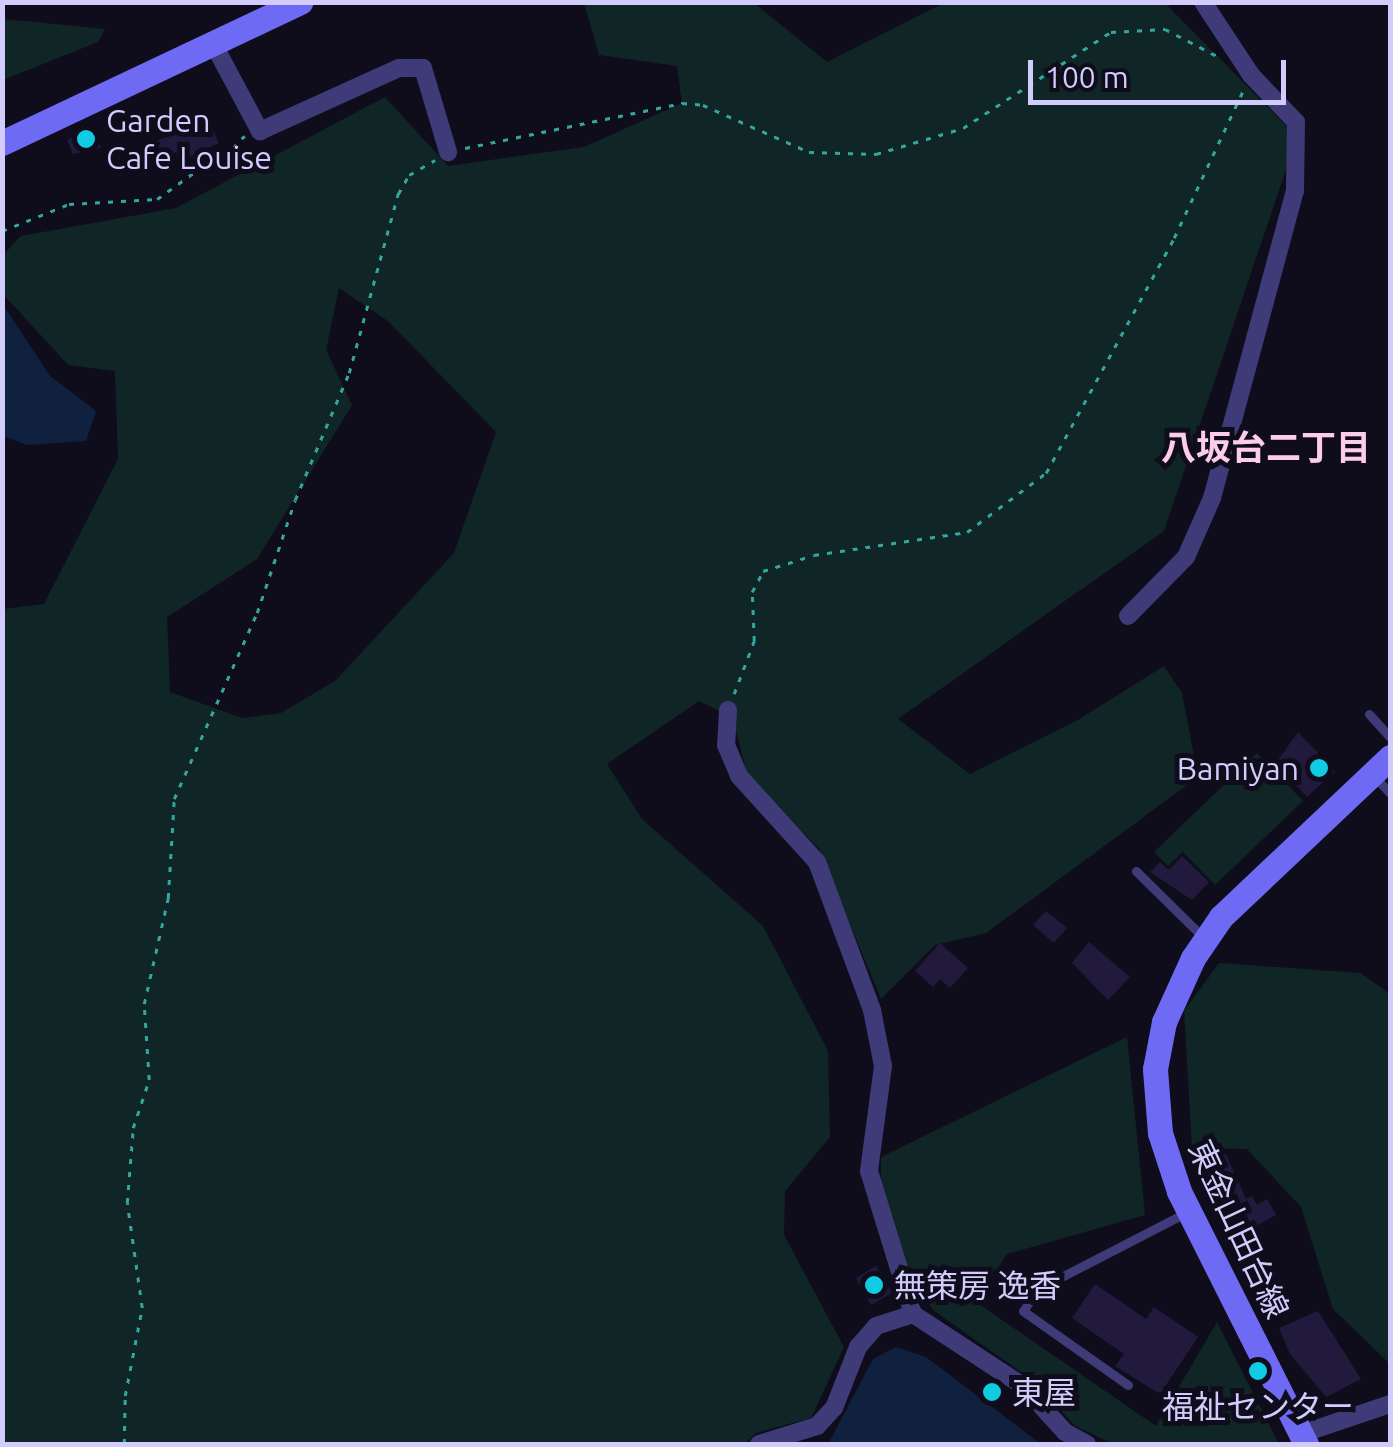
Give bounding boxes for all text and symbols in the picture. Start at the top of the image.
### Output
scale bar [1033,40,1290,102]
text: 100 m [1045,60,1129,94]
place label: Garden Cafe Louise [106,102,272,177]
marker: Garden Cafe Louise [75,128,97,150]
district label: 八坂台二丁目 [1161,426,1371,468]
place label: Bamiyan [1177,749,1299,787]
marker: Bamiyan [1308,757,1330,779]
street label: 東金山田台線 [1181,1134,1297,1324]
place label: 無策房 逸香 [894,1266,1061,1304]
marker: 無策房 逸香 [863,1274,885,1296]
marker: 福祉センター [1247,1360,1269,1382]
place label: 東屋 [1012,1373,1076,1411]
marker: 東屋 [981,1381,1003,1403]
place label: 福祉センター [1162,1387,1354,1425]

